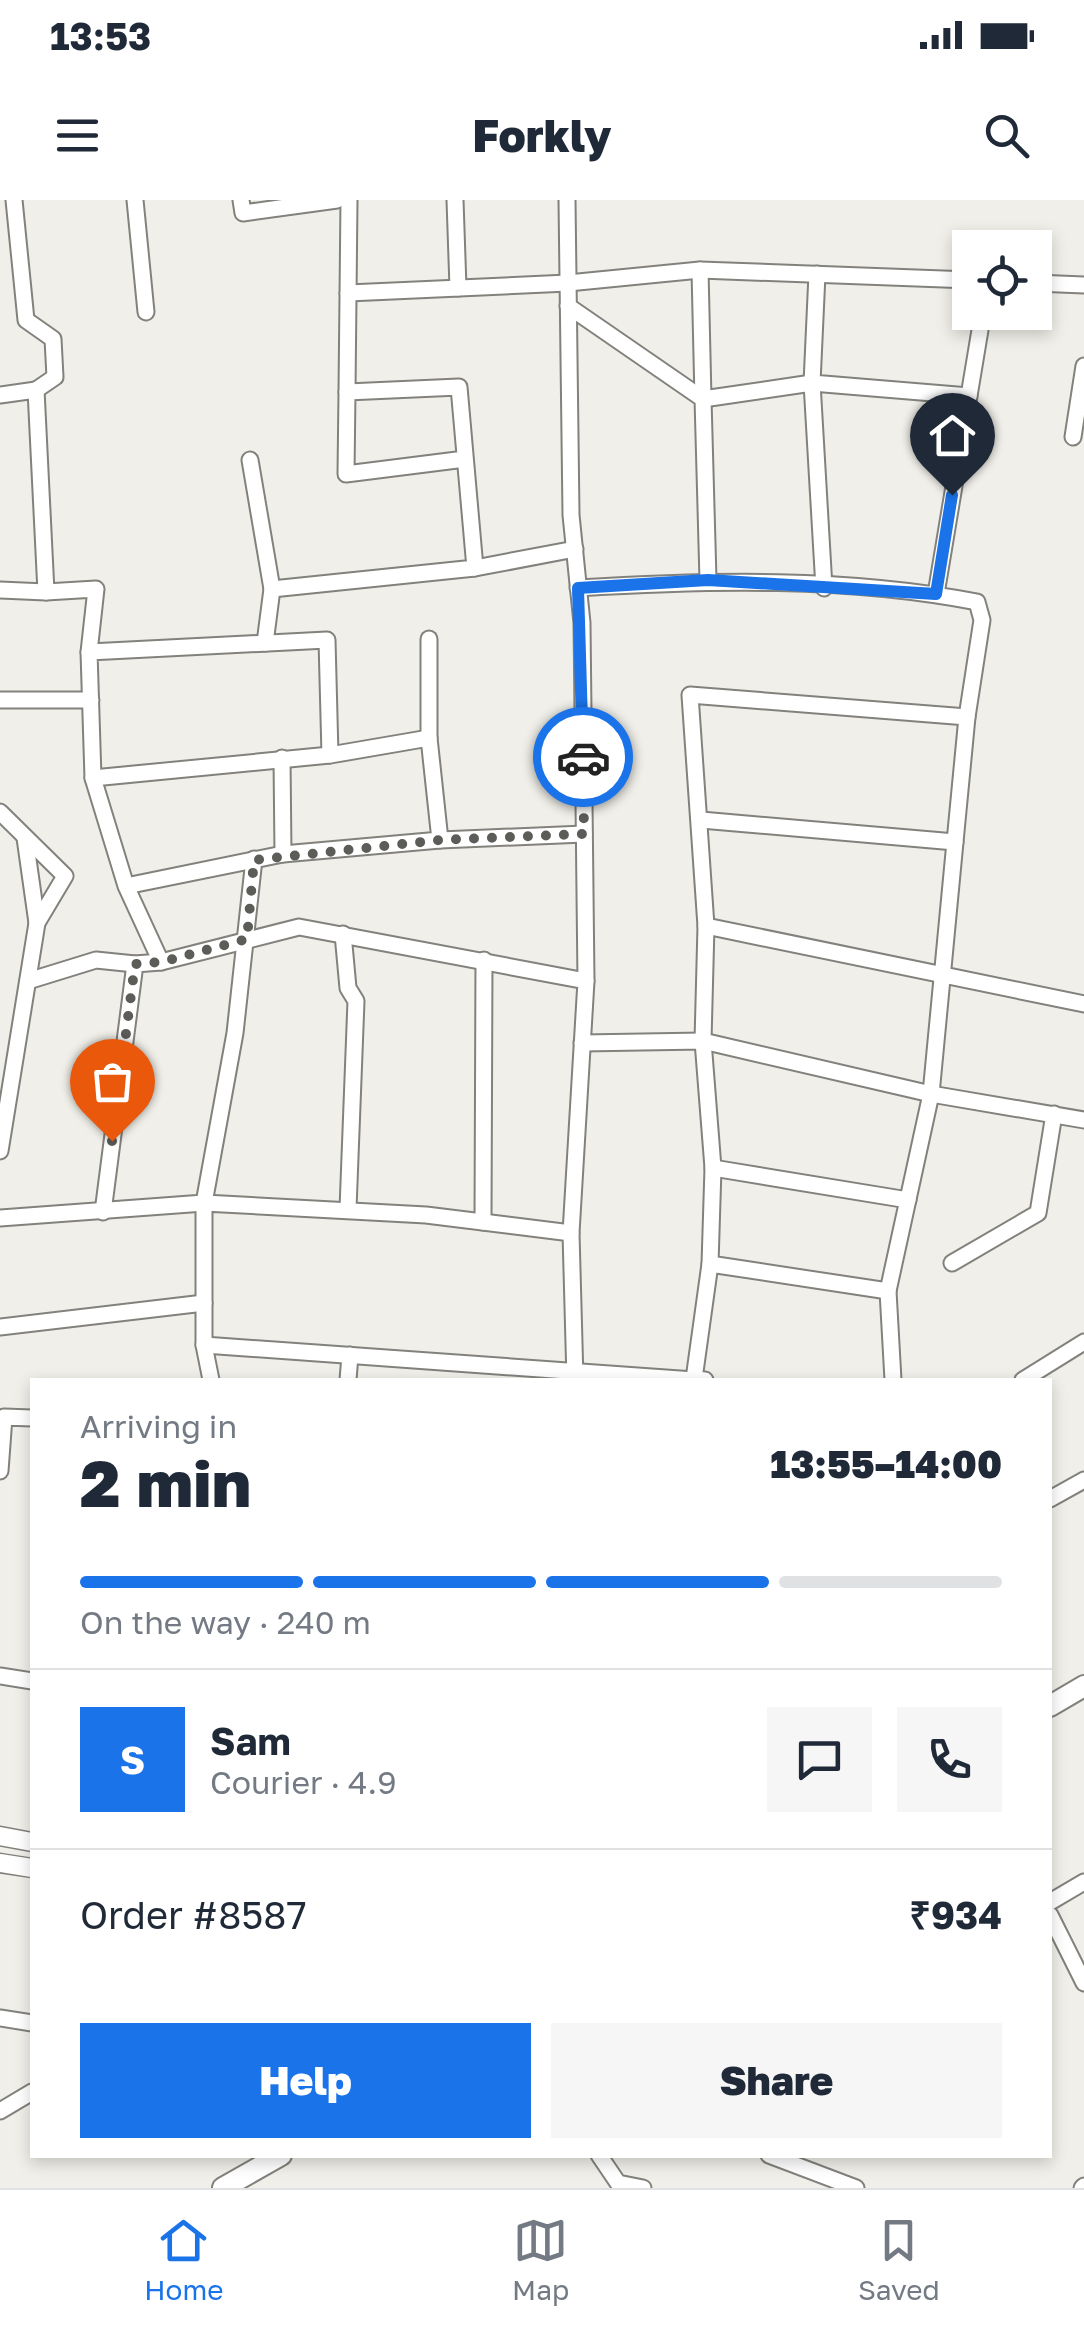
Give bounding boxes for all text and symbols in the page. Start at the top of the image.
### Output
text: 13:53 [50,13,151,58]
icon: menu [50,108,105,163]
text: Forkly [472,108,612,162]
icon: search [979,108,1034,163]
map controls [952,230,1052,330]
button: locate [952,230,1052,330]
pin [910,393,995,496]
icon: home [925,408,980,463]
courier [533,707,633,807]
icon: car [556,730,611,785]
pin [70,1039,155,1142]
icon: bag [85,1054,140,1109]
text: Arriving in [80,1407,237,1445]
text: 13:55–14:00 [770,1441,1002,1486]
text: 2 min [80,1443,251,1521]
text: On the way · 240 m [80,1603,371,1641]
button: chat [767,1707,872,1812]
button: phone [897,1707,1002,1812]
text: Sam [210,1718,291,1763]
text: S [120,1737,145,1782]
text: Courier · 4.9 [210,1763,397,1801]
text: Order #8587 [80,1892,307,1937]
text: ₹934 [909,1892,1002,1937]
button: Help [80,2023,531,2138]
button: Share [551,2023,1002,2138]
tab: Home [144,2213,223,2306]
tab: Map [512,2213,569,2306]
tab: Saved [858,2213,940,2306]

